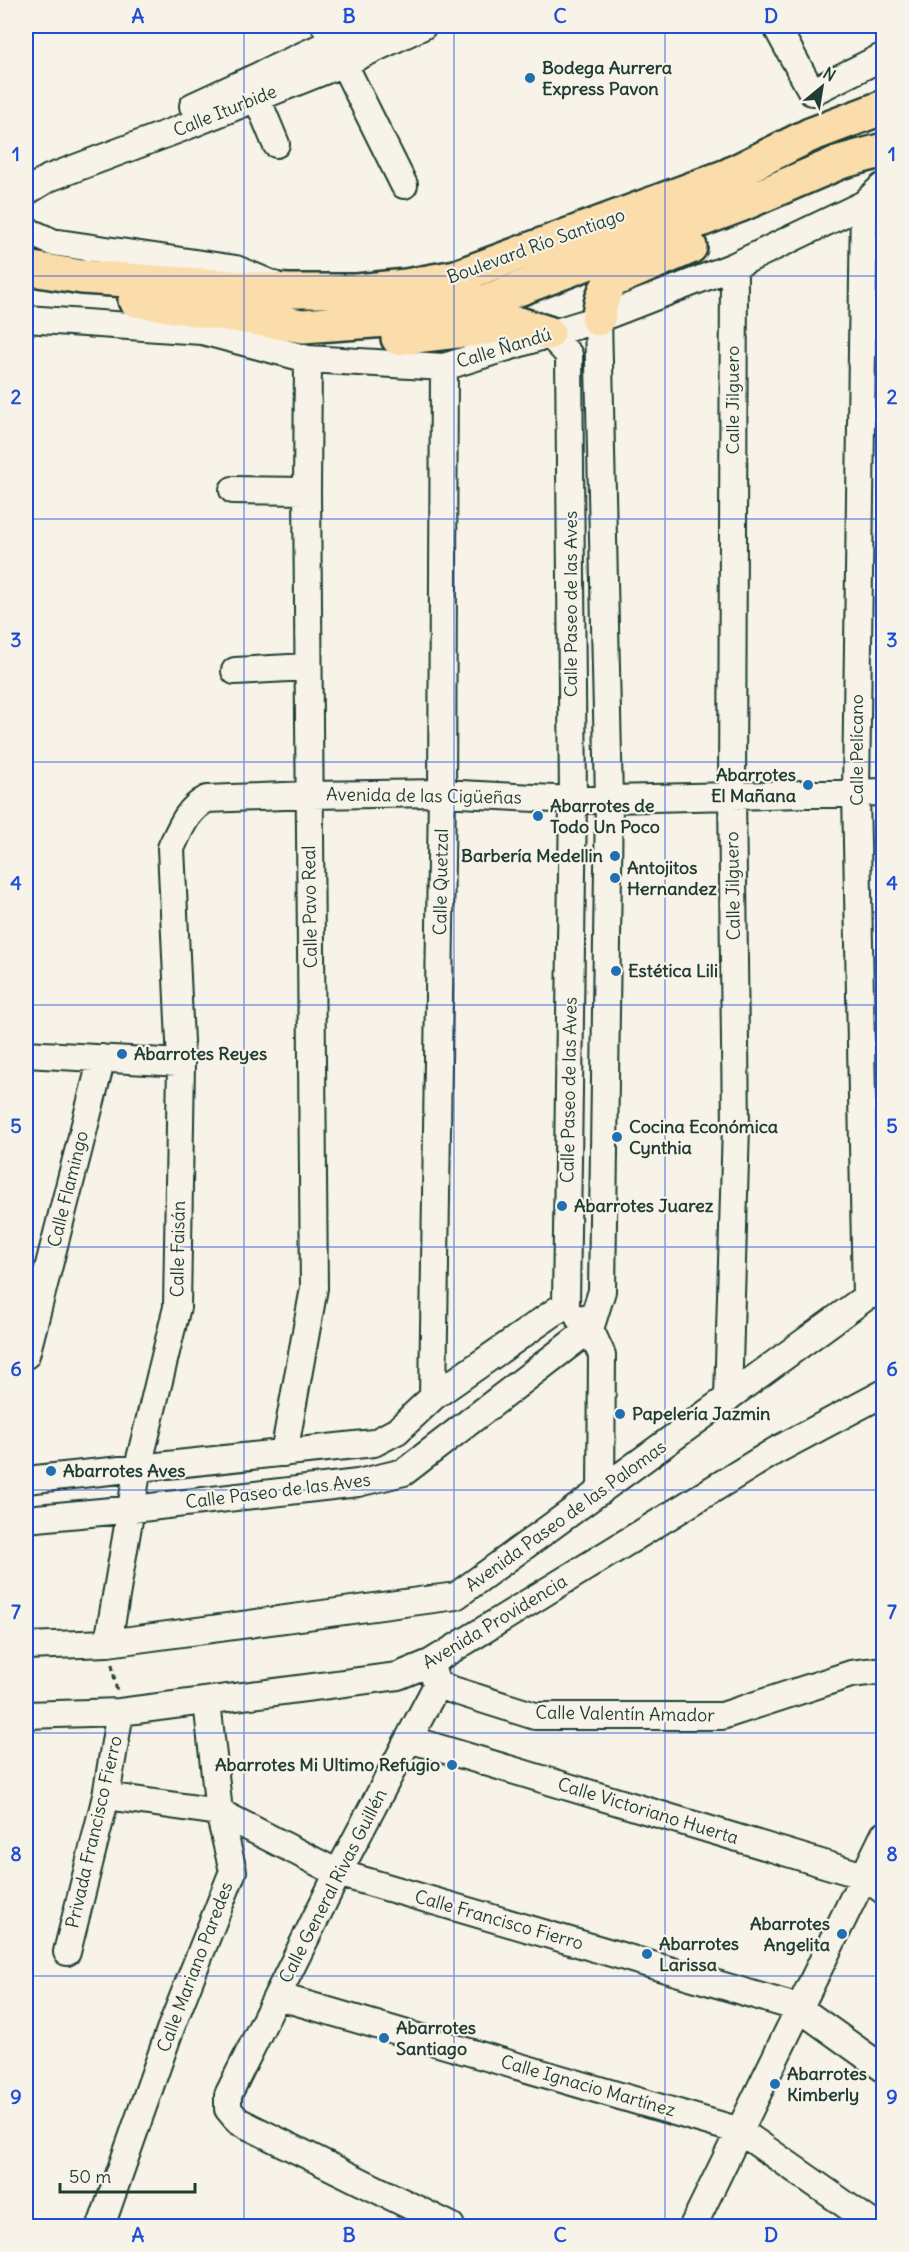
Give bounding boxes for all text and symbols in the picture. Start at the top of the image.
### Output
text: A [132,3,145,28]
text: B [342,3,356,28]
text: C [553,3,567,28]
text: D [764,3,778,28]
place label: Bodega Aurrera Express Pavon [542,56,672,100]
north arrow [792,57,852,117]
text: N [820,63,839,85]
marker: Bodega Aurrera Express Pavon [523,71,537,85]
street label: Calle Iturbide [170,79,280,142]
text: 1 [12,141,20,166]
text: 1 [888,141,896,166]
street label: Boulevard Río Santiago [444,203,628,288]
street label: Calle Ñandú [454,322,554,373]
street label: Calle Jilguero [721,346,744,454]
text: 2 [11,384,22,409]
text: 2 [887,384,898,409]
street label: Calle Paseo de las Aves [559,511,582,697]
text: 3 [10,627,22,652]
text: 3 [886,627,898,652]
street label: Calle Pelícano [845,694,868,806]
place label: Abarrotes El Mañana [711,763,796,807]
marker: Abarrotes El Mañana [801,778,815,792]
street label: Avenida de las Cigüeñas [326,782,522,809]
place label: Abarrotes de Todo Un Poco [550,794,660,838]
marker: Abarrotes de Todo Un Poco [531,809,545,823]
street label: Calle Quetzal [428,829,453,935]
street label: Calle Jilguero [720,831,745,941]
place label: Barbería Medellin [461,844,604,867]
street label: Calle Pavo Real [297,845,322,969]
marker: Barbería Medellin [608,849,622,863]
place label: Antojitos Hernandez [627,856,717,900]
text: 4 [10,870,22,895]
text: 4 [886,870,898,895]
marker: Antojitos Hernandez [608,871,622,885]
place label: Estética Lili [628,959,718,982]
marker: Estética Lili [609,964,623,978]
street label: Calle Paseo de las Aves [555,997,582,1183]
place label: Abarrotes Reyes [134,1042,267,1065]
marker: Abarrotes Reyes [115,1047,129,1061]
text: 5 [10,1113,22,1138]
text: 5 [886,1113,898,1138]
place label: Cocina Económica Cynthia [629,1115,778,1159]
street label: Calle Flamingo [42,1128,93,1249]
marker: Cocina Económica Cynthia [610,1130,624,1144]
place label: Abarrotes Juarez [574,1194,714,1217]
marker: Abarrotes Juarez [555,1199,569,1213]
street label: Calle Faisán [165,1201,190,1297]
text: 6 [10,1356,22,1381]
text: 6 [886,1356,898,1381]
place label: Papelería Jazmin [632,1402,771,1425]
marker: Papelería Jazmin [613,1407,627,1421]
street label: Avenida Paseo de las Palomas [461,1435,671,1596]
place label: Abarrotes Aves [63,1459,185,1482]
marker: Abarrotes Aves [44,1464,58,1478]
street label: Calle Paseo de las Aves [184,1468,372,1513]
street label: Avenida Providencia [418,1569,571,1674]
text: 7 [11,1599,21,1624]
text: 7 [887,1599,897,1624]
street label: Calle Valentín Amador [535,1700,715,1727]
street label: Privada Francisco Fierro [60,1733,127,1930]
place label: Abarrotes Mi Ultimo Refugio [215,1753,440,1776]
marker: Abarrotes Mi Ultimo Refugio [445,1758,459,1772]
street label: Calle Victoriano Huerta [555,1772,741,1849]
street label: Calle General Rivas Guillén [273,1785,392,1987]
text: 8 [10,1841,22,1866]
text: 8 [886,1841,898,1866]
street label: Calle Mariano Paredes [151,1878,238,2055]
street label: Calle Francisco Fierro [412,1884,586,1955]
place label: Abarrotes Angelita [750,1912,830,1956]
marker: Abarrotes Angelita [835,1927,849,1941]
place label: Abarrotes Larissa [659,1932,739,1976]
marker: Abarrotes Larissa [640,1947,654,1961]
place label: Abarrotes Santiago [396,2016,476,2060]
marker: Abarrotes Santiago [377,2031,391,2045]
street label: Calle Ignacio Martínez [498,2050,679,2122]
place label: Abarrotes Kimberly [787,2062,867,2106]
marker: Abarrotes Kimberly [768,2077,782,2091]
text: 9 [10,2084,22,2109]
text: 9 [886,2084,898,2109]
scale bar [60,2156,195,2194]
text: 50 m [69,2165,111,2188]
text: A [132,2222,145,2247]
text: B [342,2222,356,2247]
text: C [553,2222,567,2247]
text: D [764,2222,778,2247]

